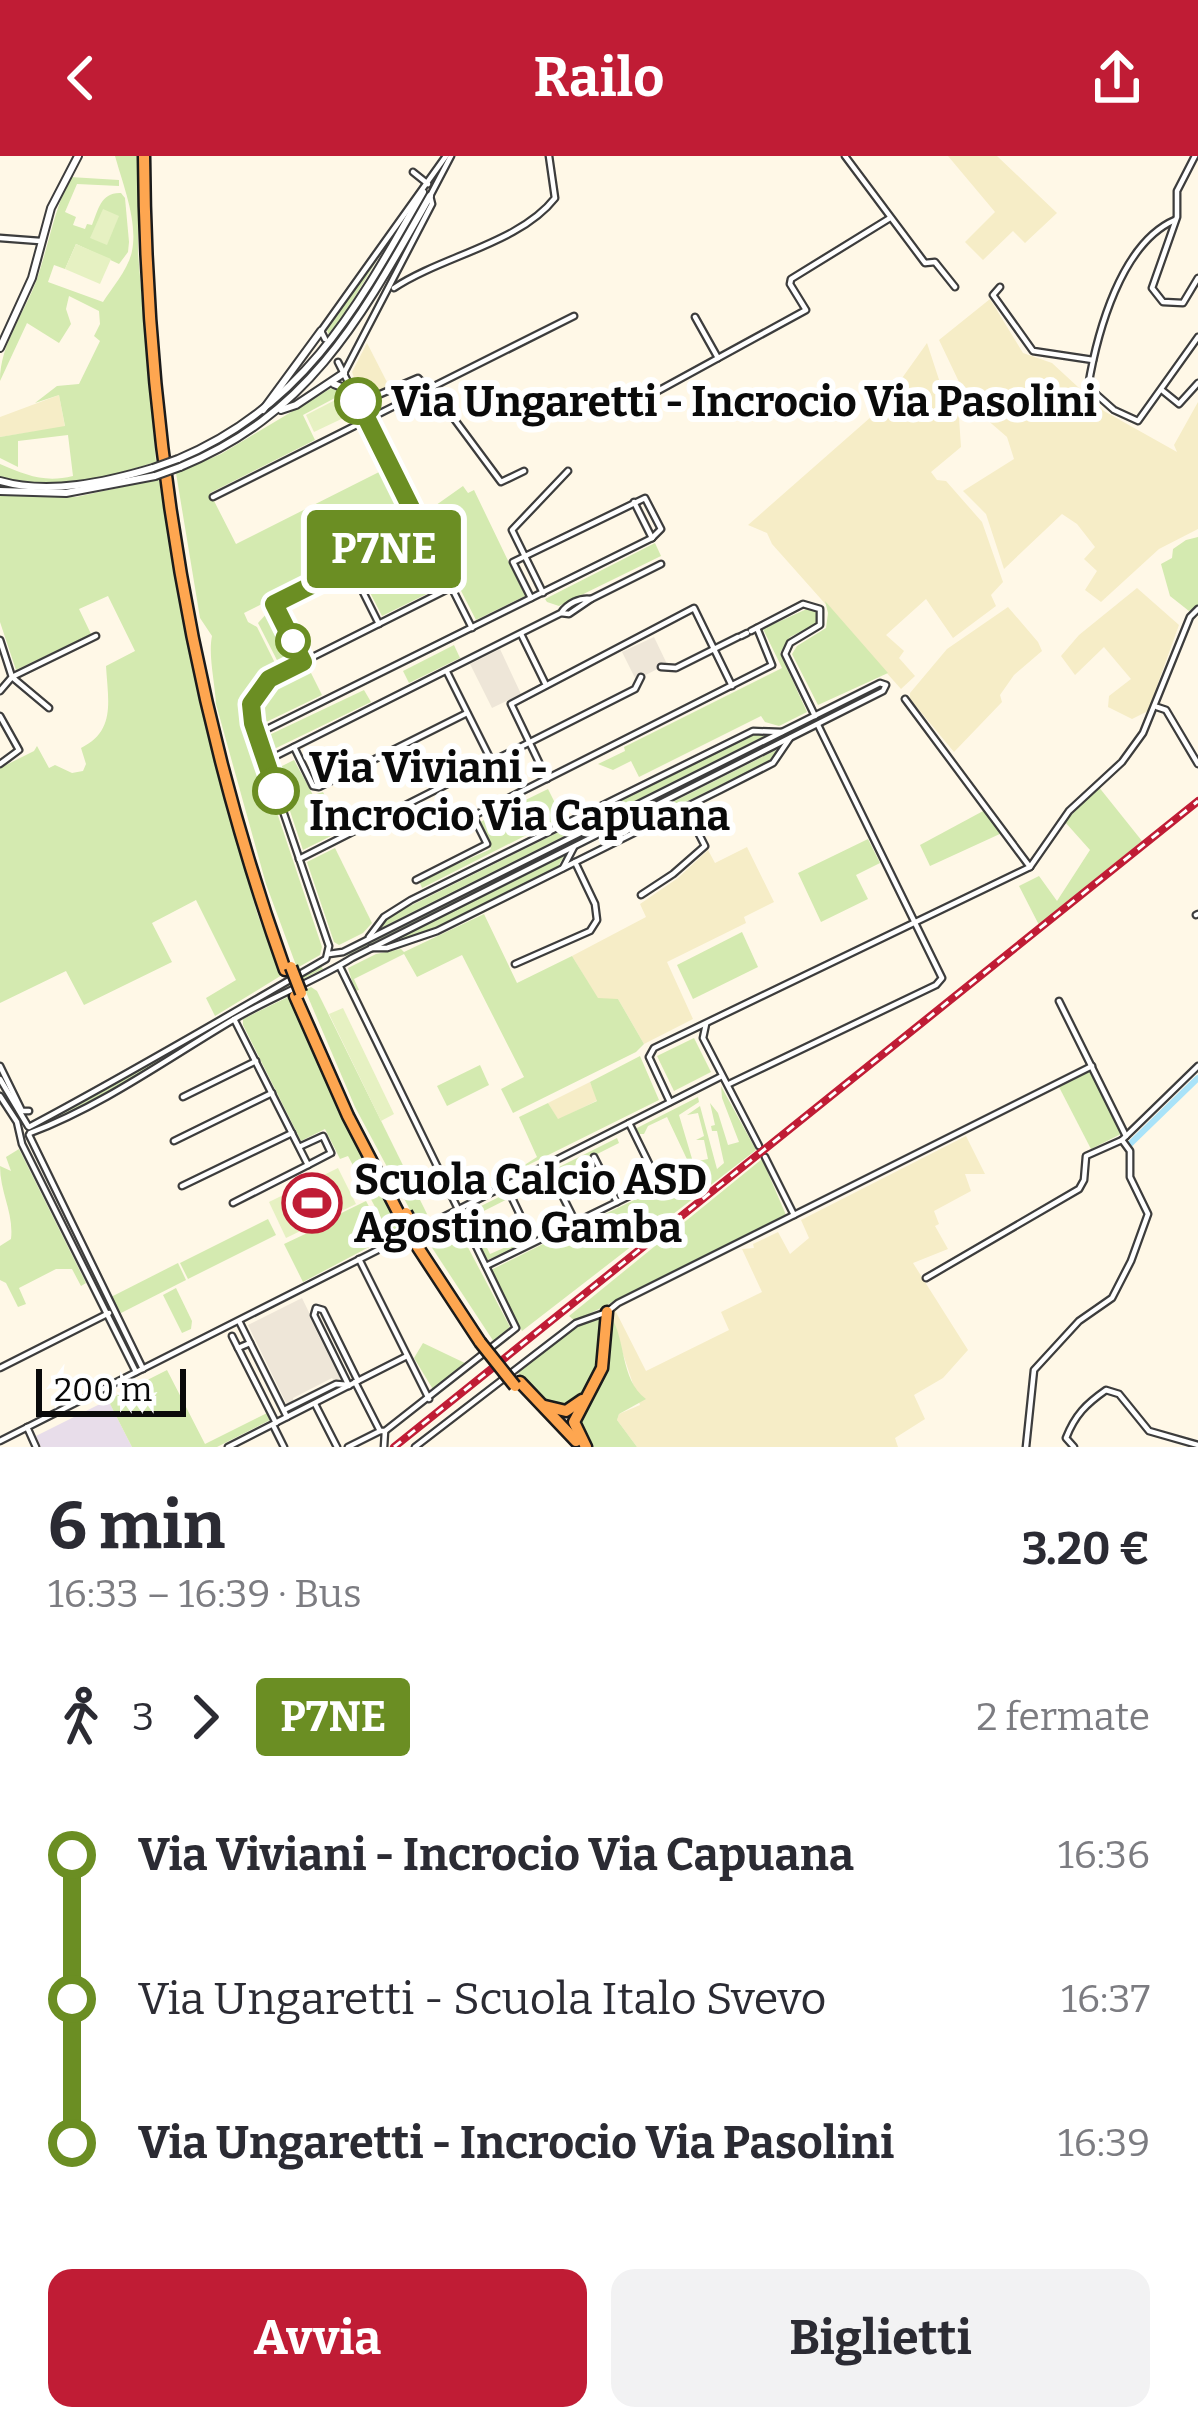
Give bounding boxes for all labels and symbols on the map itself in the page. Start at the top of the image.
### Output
place label: Via Ungaretti - Incrocio Via Pasolini [391,377,1097,427]
marker: Via Ungaretti - Incrocio Via Pasolini [336,379,380,423]
line badge: P7NE [300,510,468,588]
unlabelled marker [277,625,309,657]
place label: Via Viviani - Incrocio Via Capuana [309,743,731,841]
marker: Via Viviani - Incrocio Via Capuana [254,769,298,813]
place label: Scuola Calcio ASD Agostino Gamba [354,1155,707,1253]
sports icon: Scuola Calcio ASD Agostino Gamba [281,1172,343,1234]
scale bar [36,1363,186,1416]

